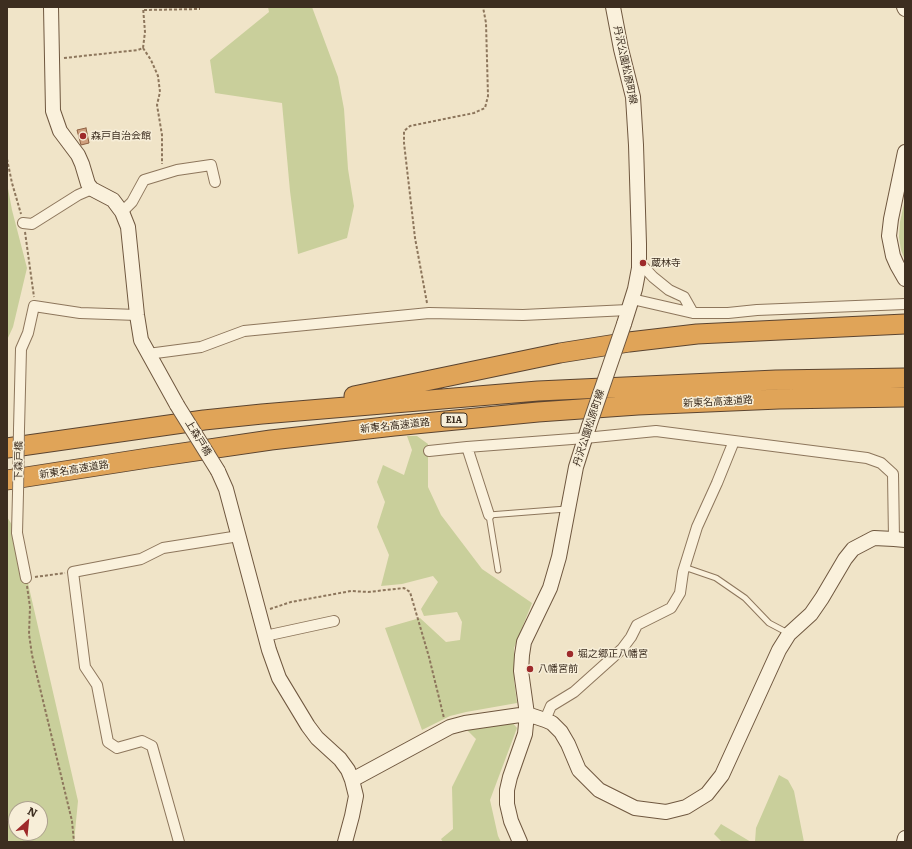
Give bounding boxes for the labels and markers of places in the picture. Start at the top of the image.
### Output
place label: 森戸自治会館 [91,130,151,142]
marker: 森戸自治会館 [78,131,88,141]
place label: 蔵林寺 [651,257,681,269]
marker: 蔵林寺 [638,258,648,268]
place label: 堀之郷正八幡宮 [578,648,648,660]
marker: 堀之郷正八幡宮 [565,649,575,659]
place label: 八幡宮前 [538,663,578,675]
marker: 八幡宮前 [525,664,535,674]

